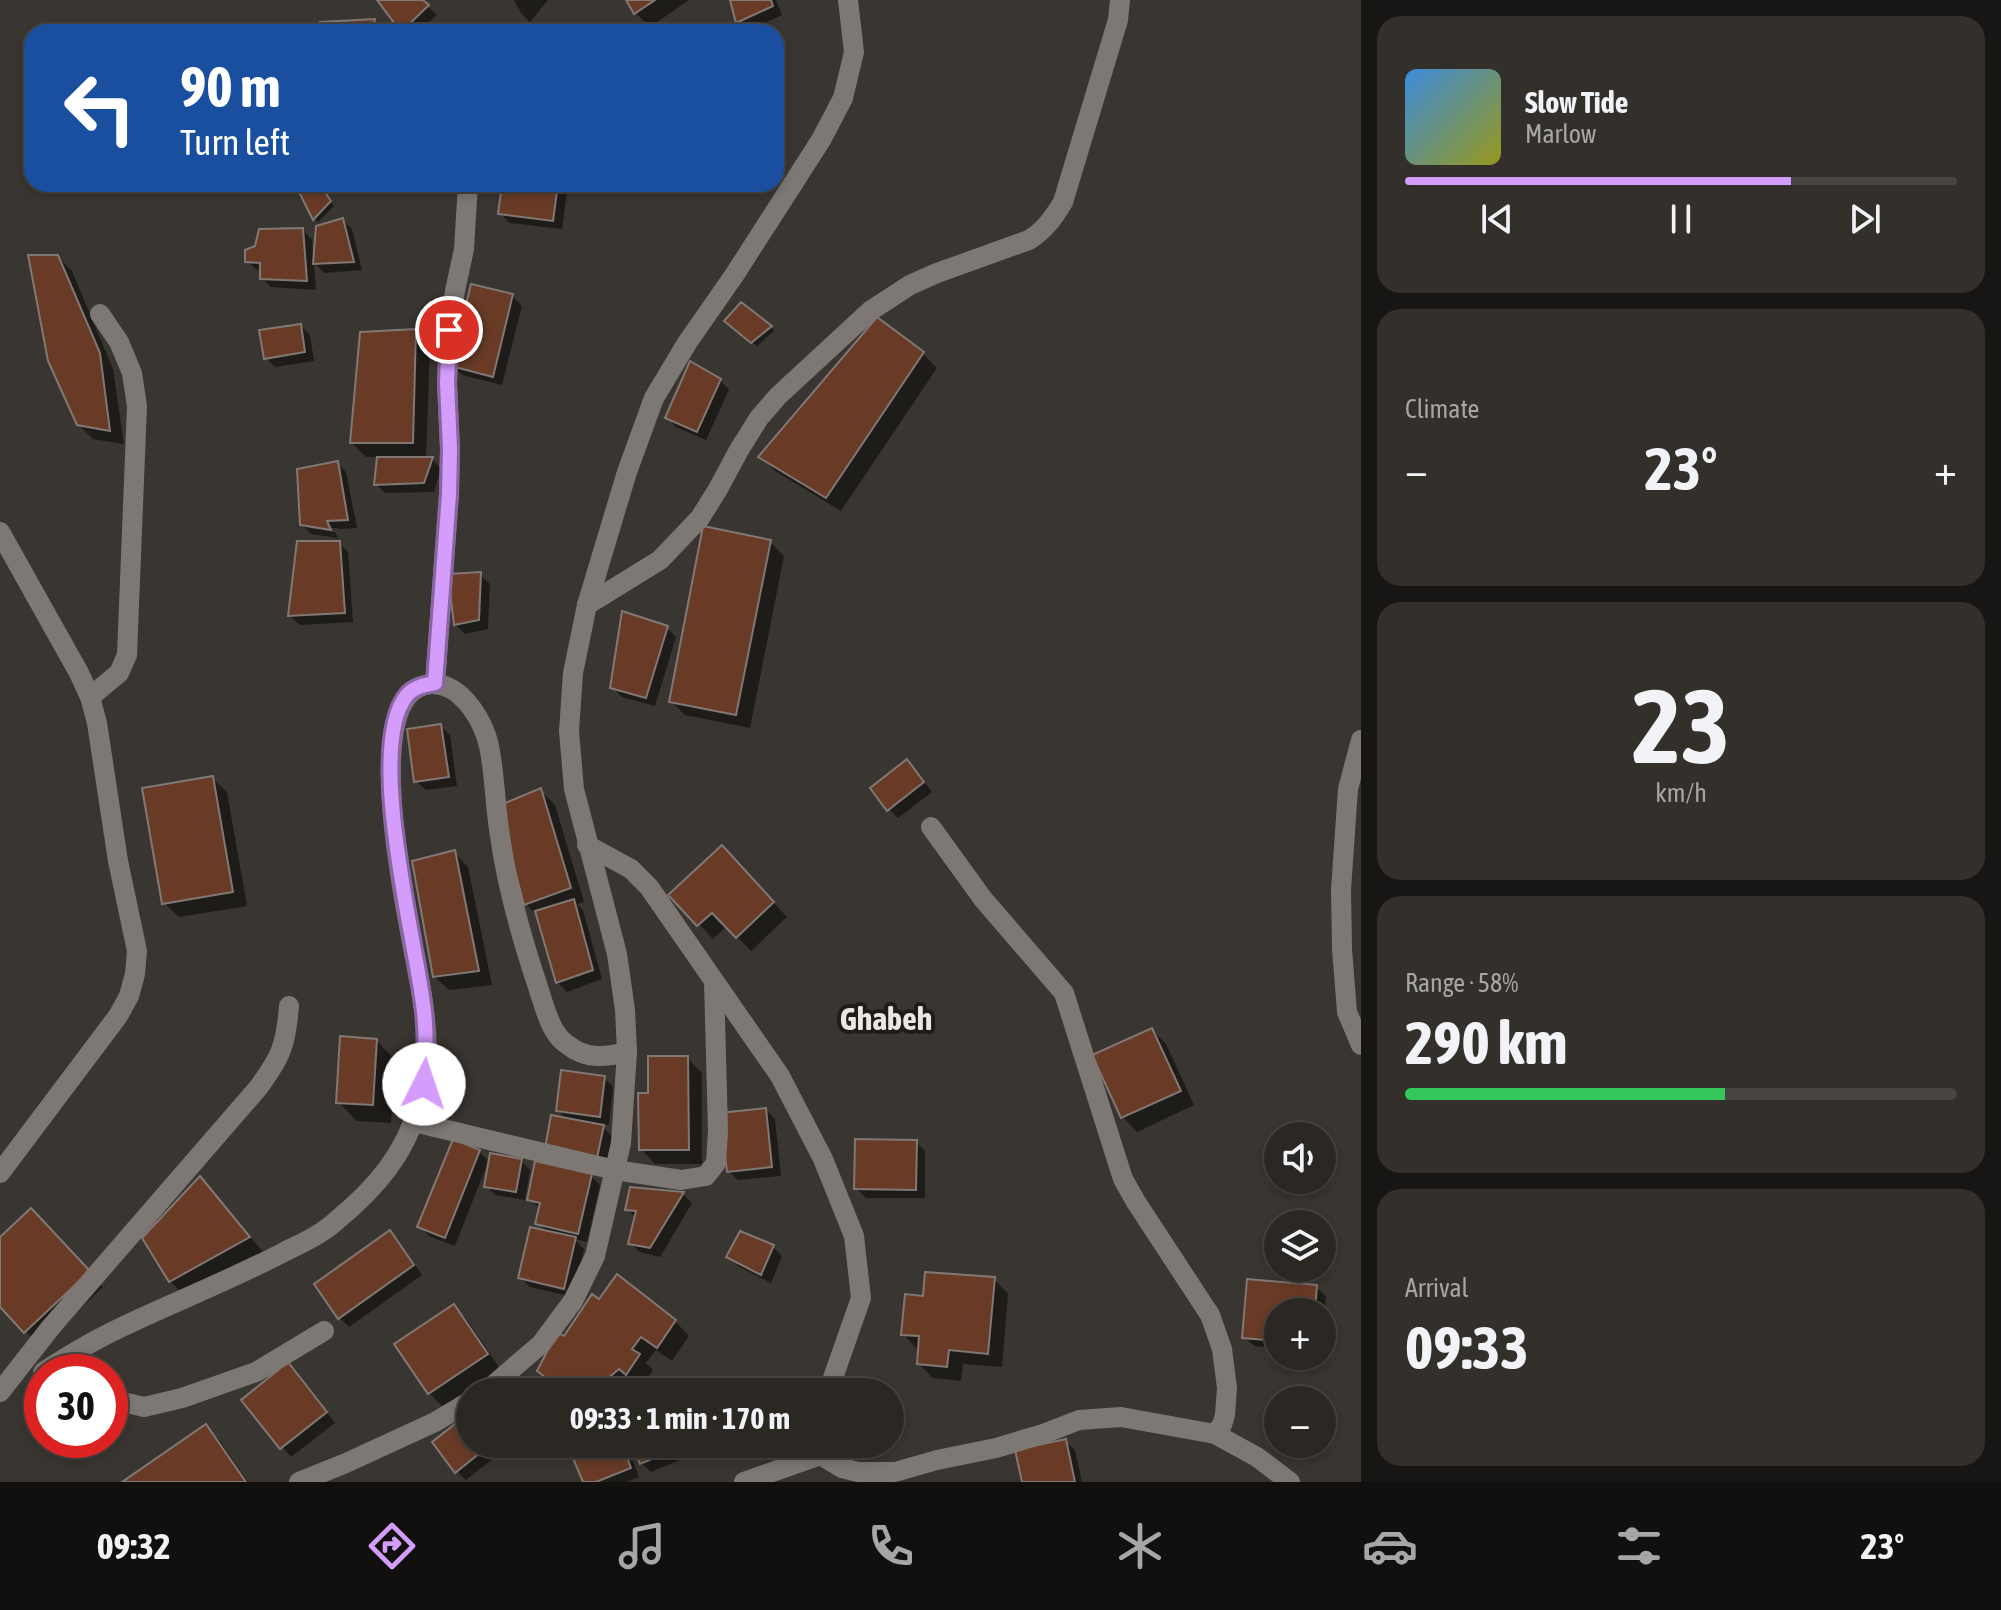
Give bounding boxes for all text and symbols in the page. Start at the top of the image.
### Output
text: 90 m [180,55,281,119]
icon: left [48,56,152,160]
text: Slow Tide [1525,85,1628,119]
text: Marlow [1525,119,1596,149]
text: Turn left [180,121,290,163]
icon: previous [1475,197,1519,241]
icon: pause [1659,197,1703,241]
icon: next [1843,197,1887,241]
pin [415,296,483,364]
icon: arrive [427,308,471,352]
text: Climate [1405,394,1479,424]
text: 23° [1645,434,1717,503]
text: − [1405,444,1428,494]
text: + [1934,444,1957,494]
text: 23 [1632,666,1730,785]
text: km/h [1655,778,1707,808]
text: Range · 58% [1405,968,1518,998]
district label: Ghabeh [840,1000,932,1037]
text: 290 km [1405,1008,1567,1077]
position arrow [382,1042,466,1126]
map controls [1264,1122,1336,1458]
button: sound [1264,1122,1336,1194]
button: layers [1264,1210,1336,1282]
text: Arrival [1405,1273,1469,1303]
button: + [1264,1298,1336,1370]
text: 09:33 [1405,1313,1528,1382]
speed limit sign: 30 [24,1354,128,1458]
button: − [1264,1386,1336,1458]
text: 09:33 · 1 min · 170 m [570,1401,790,1435]
icon: directions [364,1518,420,1574]
icon: music [614,1518,670,1574]
icon: phone [863,1518,919,1574]
icon: climate [1112,1518,1168,1574]
icon: car [1362,1518,1418,1574]
icon: filters [1611,1518,1667,1574]
text: 09:32 [97,1525,171,1567]
text: 23° [1861,1525,1904,1567]

